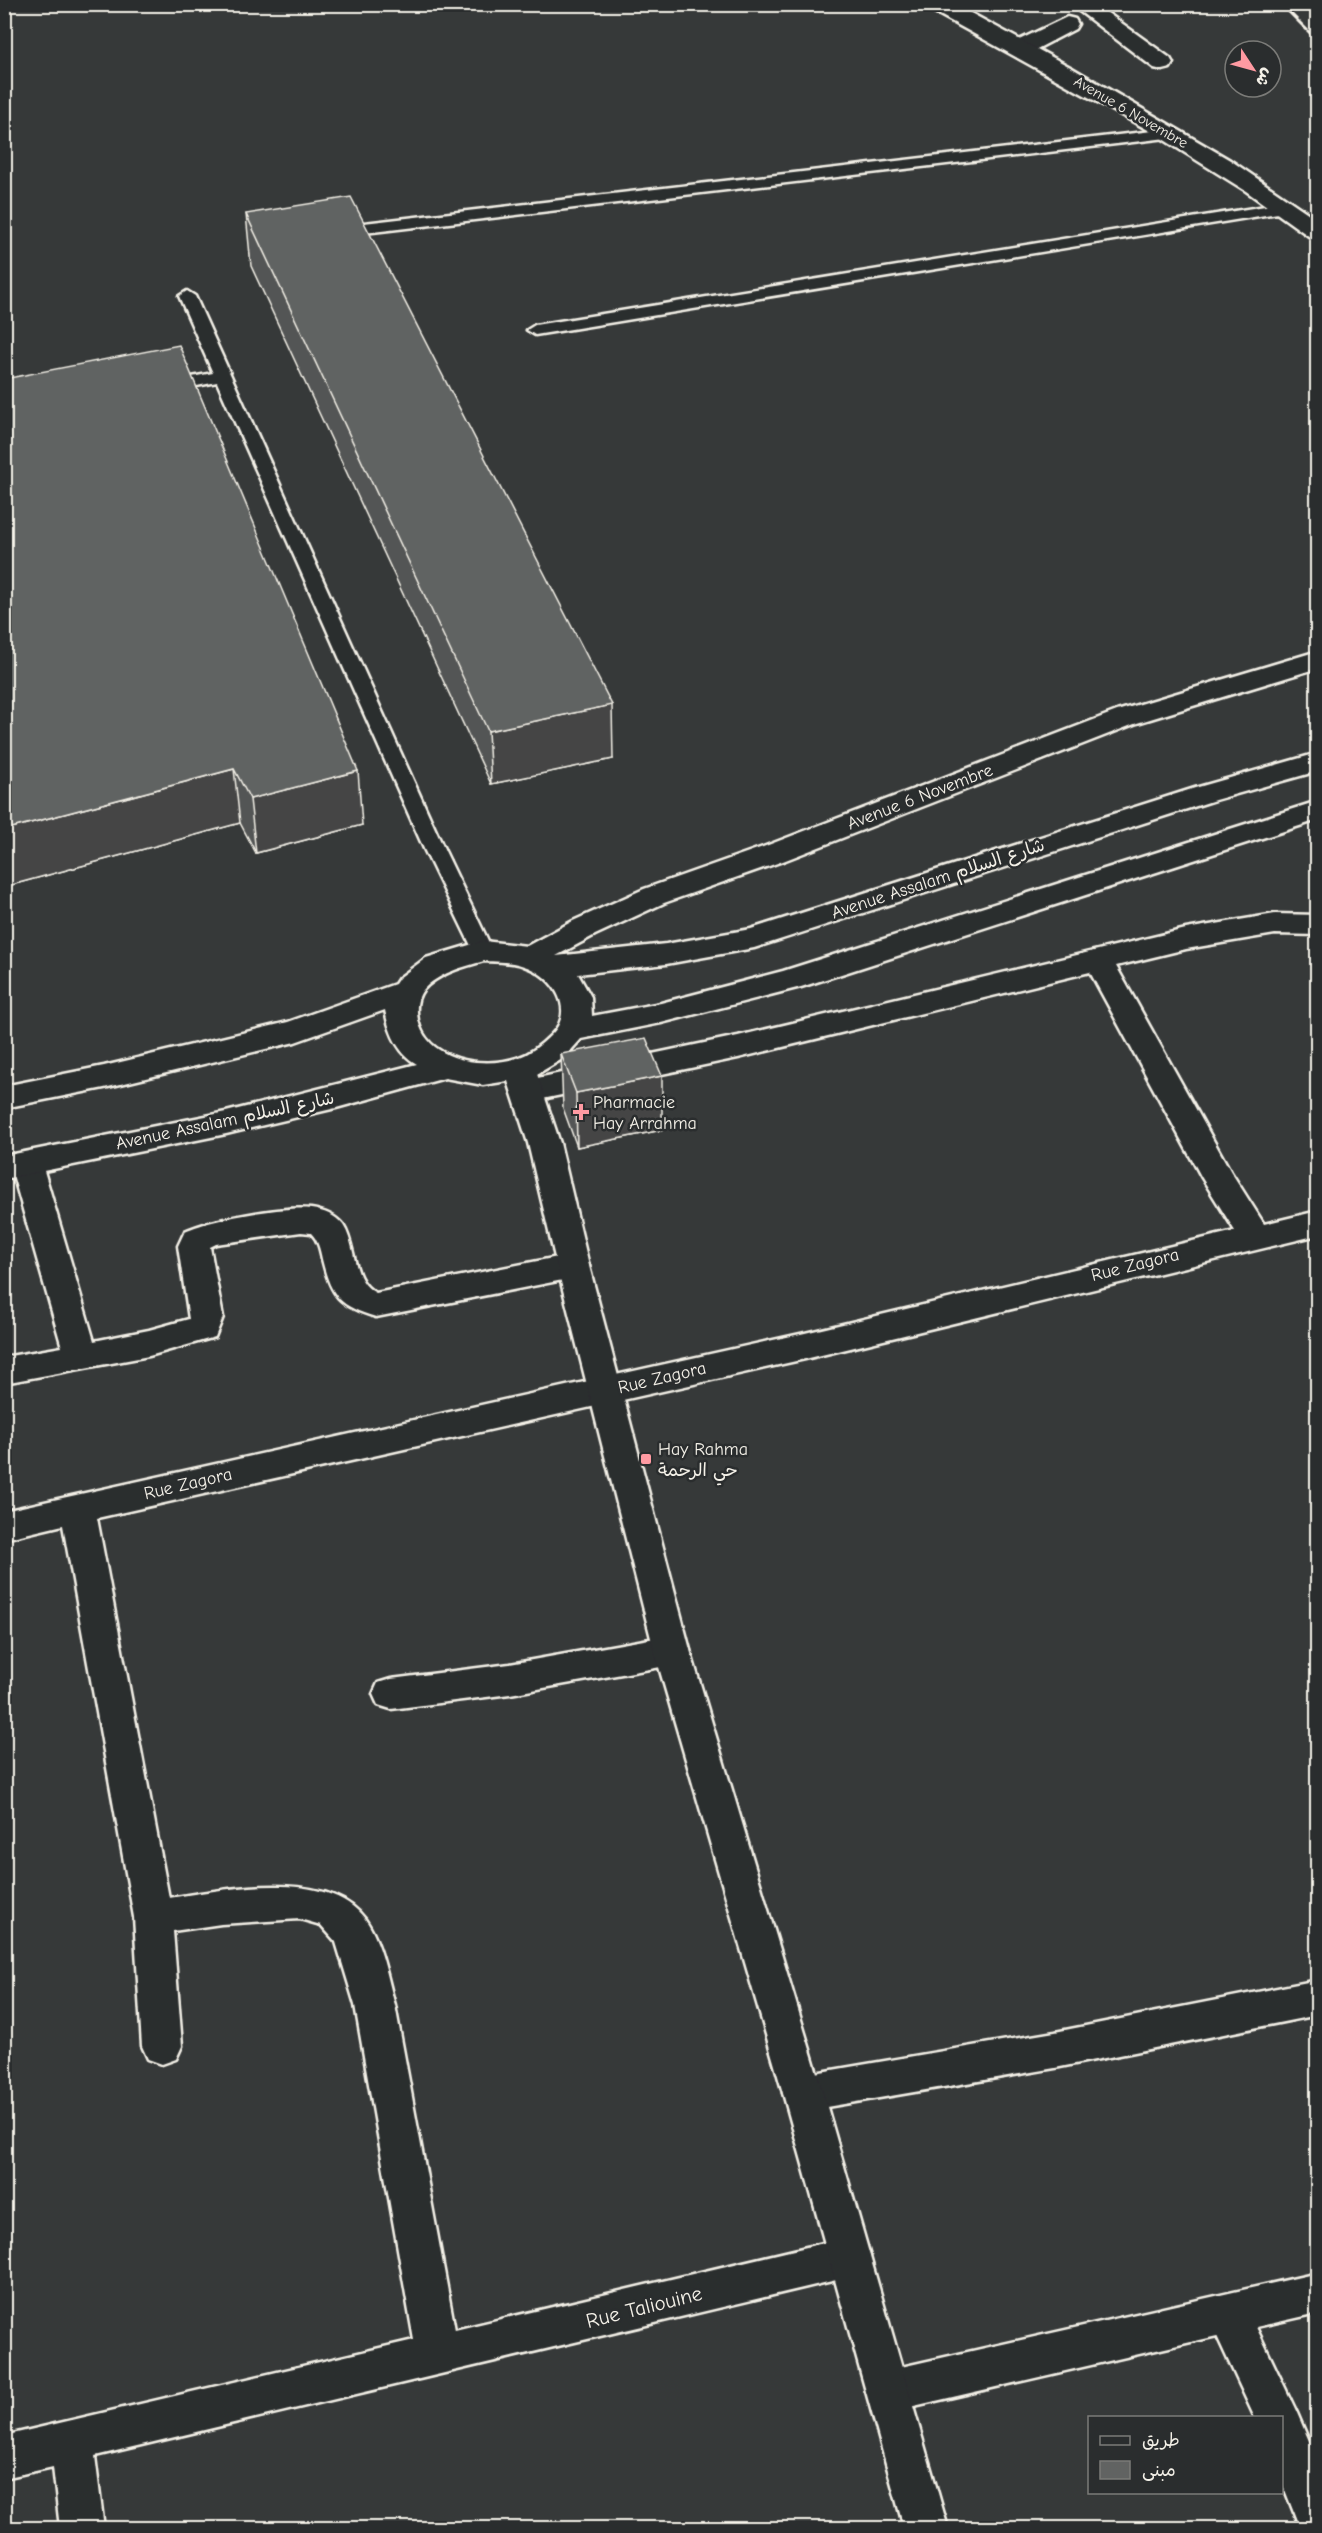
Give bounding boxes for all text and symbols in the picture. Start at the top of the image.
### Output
north arrow [1223,39,1283,99]
text: ش [1252,65,1277,90]
street label: Avenue 6 Novembre [1071,72,1192,152]
street label: Avenue 6 Novembre [844,760,996,834]
street label: Avenue Assalam شارع السلام [829,835,1048,926]
street label: Avenue Assalam شارع السلام [114,1088,337,1157]
place label: Pharmacie Hay Arrahma [593,1092,697,1134]
marker: Pharmacie Hay Arrahma [574,1105,588,1119]
street label: Rue Zagora [1089,1244,1181,1286]
street label: Rue Zagora [616,1358,708,1398]
place label: Hay Rahma حي الرحمة [658,1439,748,1486]
marker: Hay Rahma حي الرحمة [639,1452,653,1466]
street label: Rue Zagora [142,1464,234,1504]
street label: Rue Taliouine [583,2281,705,2333]
legend [1088,2416,1283,2494]
text: طريق [1142,2430,1180,2451]
text: مبنى [1142,2460,1176,2481]

